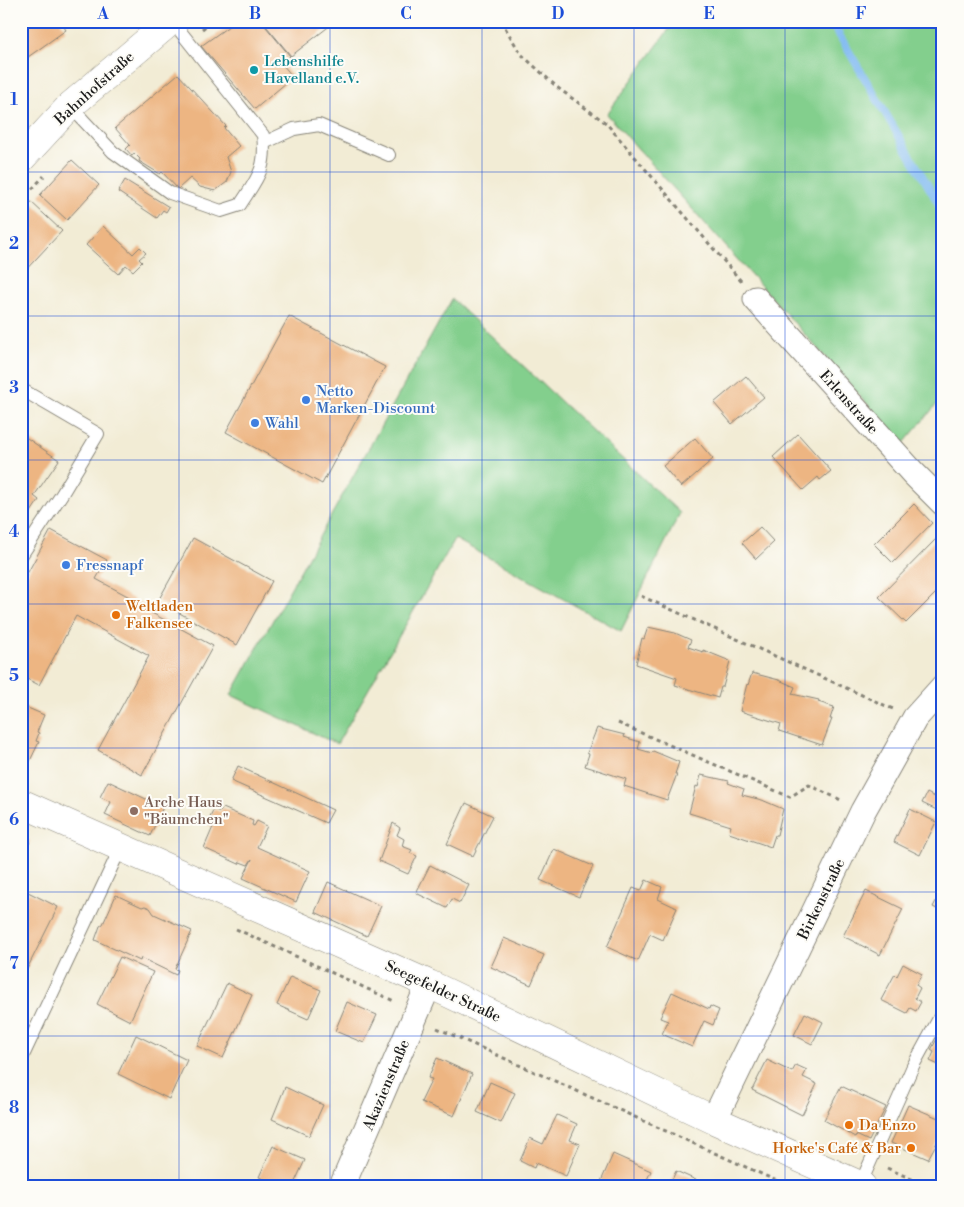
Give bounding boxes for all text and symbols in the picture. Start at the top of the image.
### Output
text: A [96,4,109,24]
text: B [249,4,261,24]
text: C [400,4,412,24]
text: D [552,4,565,24]
text: E [703,4,715,24]
text: F [855,4,867,24]
street label: Bahnhofstraße [50,48,138,130]
place label: Lebenshilfe Havelland e.V. [264,52,359,88]
marker: Lebenshilfe Havelland e.V. [248,64,260,76]
text: 1 [10,90,18,110]
text: 2 [9,234,19,254]
street label: Erlenstraße [815,366,882,438]
text: 3 [9,378,19,398]
place label: Netto Marken-Discount [316,382,436,418]
marker: Netto Marken-Discount [300,394,312,406]
place label: Wahl [264,414,299,433]
marker: Wahl [249,417,261,429]
text: 4 [9,522,20,542]
place label: Fressnapf [76,556,144,575]
marker: Fressnapf [60,559,72,571]
place label: Weltladen Falkensee [125,597,193,633]
marker: Weltladen Falkensee [110,609,122,621]
text: 5 [9,666,19,686]
place label: Arche Haus "Bäumchen" [143,793,229,829]
marker: Arche Haus "Bäumchen" [128,805,140,817]
text: 6 [9,810,19,830]
street label: Birkenstraße [793,855,849,944]
text: 7 [9,954,19,974]
street label: Seegefelder Straße [382,956,504,1027]
street label: Akazienstraße [358,1037,414,1134]
text: 8 [9,1098,19,1118]
place label: Da Enzo [859,1116,916,1135]
marker: Da Enzo [843,1119,855,1131]
place label: Horke's Café & Bar [773,1139,902,1158]
marker: Horke's Café & Bar [905,1142,917,1154]

